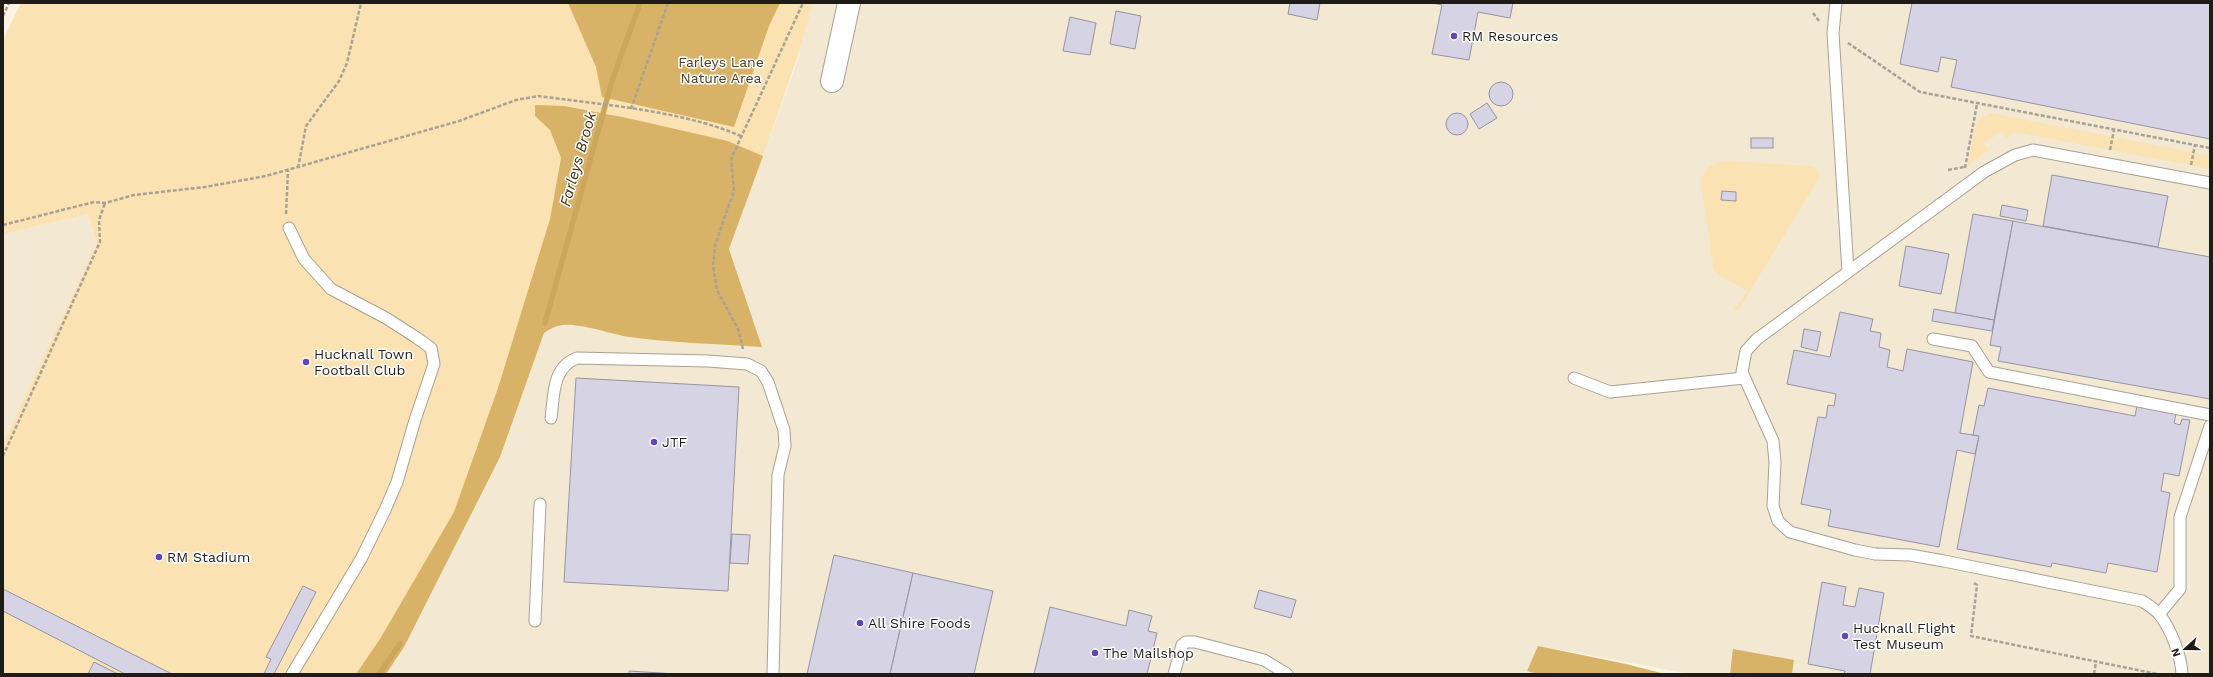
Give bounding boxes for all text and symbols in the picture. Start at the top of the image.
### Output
place label: RM Resources [1462,28,1558,44]
marker: RM Resources [1449,31,1459,41]
park label: Farleys Lane Nature Area [678,54,764,86]
water label: Farleys Brook [556,109,600,208]
place label: Hucknall Town Football Club [314,346,413,378]
marker: Hucknall Town Football Club [301,357,311,367]
place label: JTF [662,434,687,450]
marker: JTF [649,437,659,447]
place label: RM Stadium [167,549,250,565]
marker: RM Stadium [154,552,164,562]
place label: All Shire Foods [868,615,971,631]
marker: All Shire Foods [855,618,865,628]
place label: Hucknall Flight Test Museum [1853,620,1956,652]
north arrow [2165,629,2205,669]
marker: Hucknall Flight Test Museum [1840,631,1850,641]
place label: The Mailshop [1103,645,1194,661]
text: N [2169,646,2184,659]
marker: The Mailshop [1090,648,1100,658]

